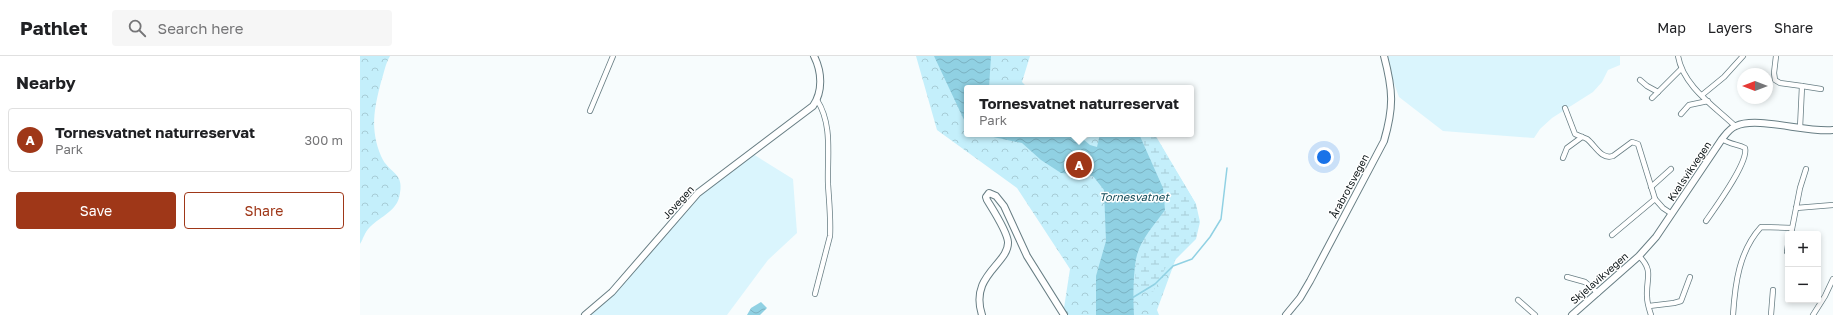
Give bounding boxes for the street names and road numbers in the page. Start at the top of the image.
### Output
street label: Kvalsvikvegen [1665,139,1713,203]
street label: Årabrotsvegen [1326,152,1371,220]
street label: Jovegen [660,183,696,221]
street label: Skjelavikvegen [1568,250,1630,306]

